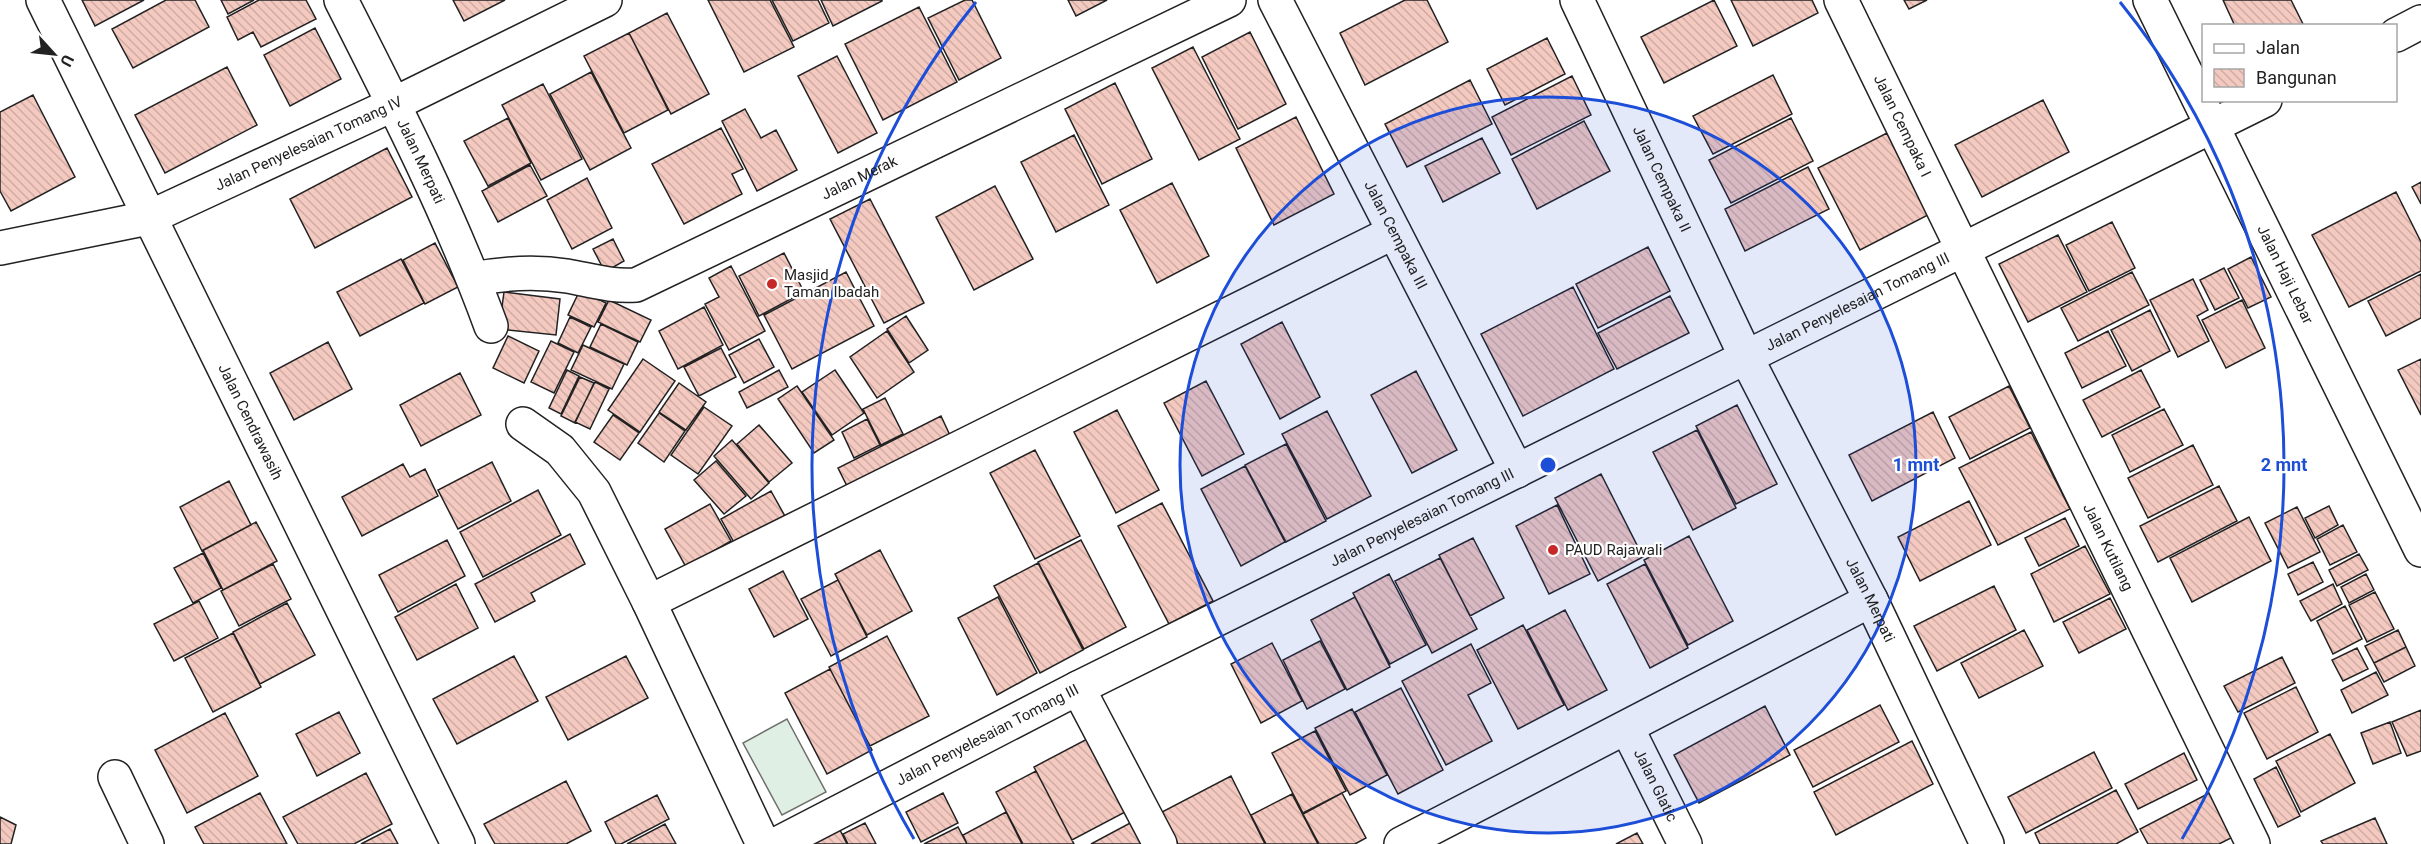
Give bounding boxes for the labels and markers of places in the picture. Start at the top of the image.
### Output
place label: Masjid Taman Ibadah [784,266,879,301]
marker: Masjid Taman Ibadah [765,277,779,291]
centre of rings [1538,455,1558,475]
place label: PAUD Rajawali [1565,541,1662,559]
marker: PAUD Rajawali [1546,543,1560,557]

